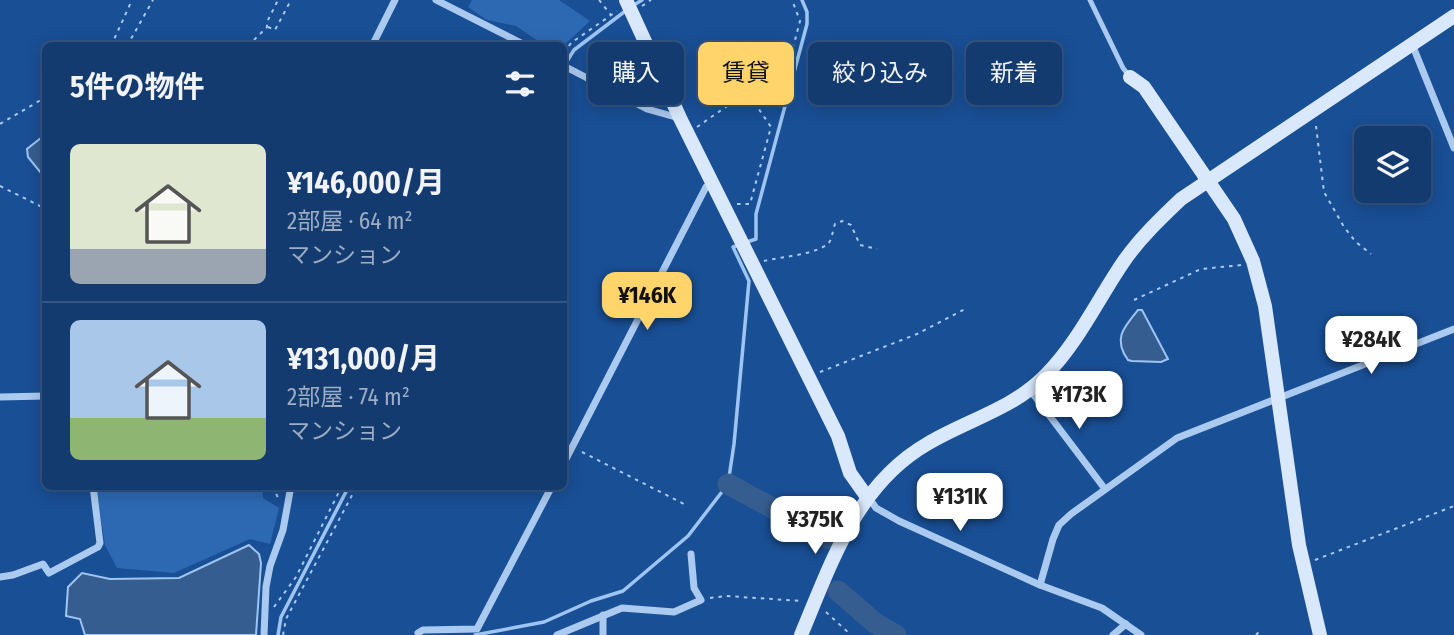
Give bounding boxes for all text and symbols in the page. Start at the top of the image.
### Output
chip: 購入 [588,42,684,105]
chip: 賃貸 [698,42,794,105]
chip: 絞り込み [808,42,952,105]
chip: 新着 [966,42,1062,105]
icon: filters [501,65,539,103]
text: 5件の物件 [70,69,205,105]
map controls [1354,126,1431,203]
button: layers [1354,126,1431,203]
text: ¥146,000/月 [287,165,445,201]
icon: home [126,172,210,256]
text: 2部屋 · 64 m² [287,207,413,235]
text: マンション [287,241,402,269]
pin: ¥146K [598,272,696,332]
text: ¥146K [618,281,676,309]
pin: ¥284K [1322,316,1420,376]
text: ¥284K [1341,325,1401,353]
text: ¥131,000/月 [287,341,440,377]
icon: home [126,348,210,432]
pin: ¥173K [1030,372,1128,431]
text: ¥173K [1052,380,1106,408]
text: 2部屋 · 74 m² [287,383,410,411]
text: マンション [287,417,402,445]
pin: ¥131K [911,474,1009,533]
text: ¥131K [933,482,987,510]
pin: ¥375K [766,496,864,556]
text: ¥375K [787,505,843,533]

